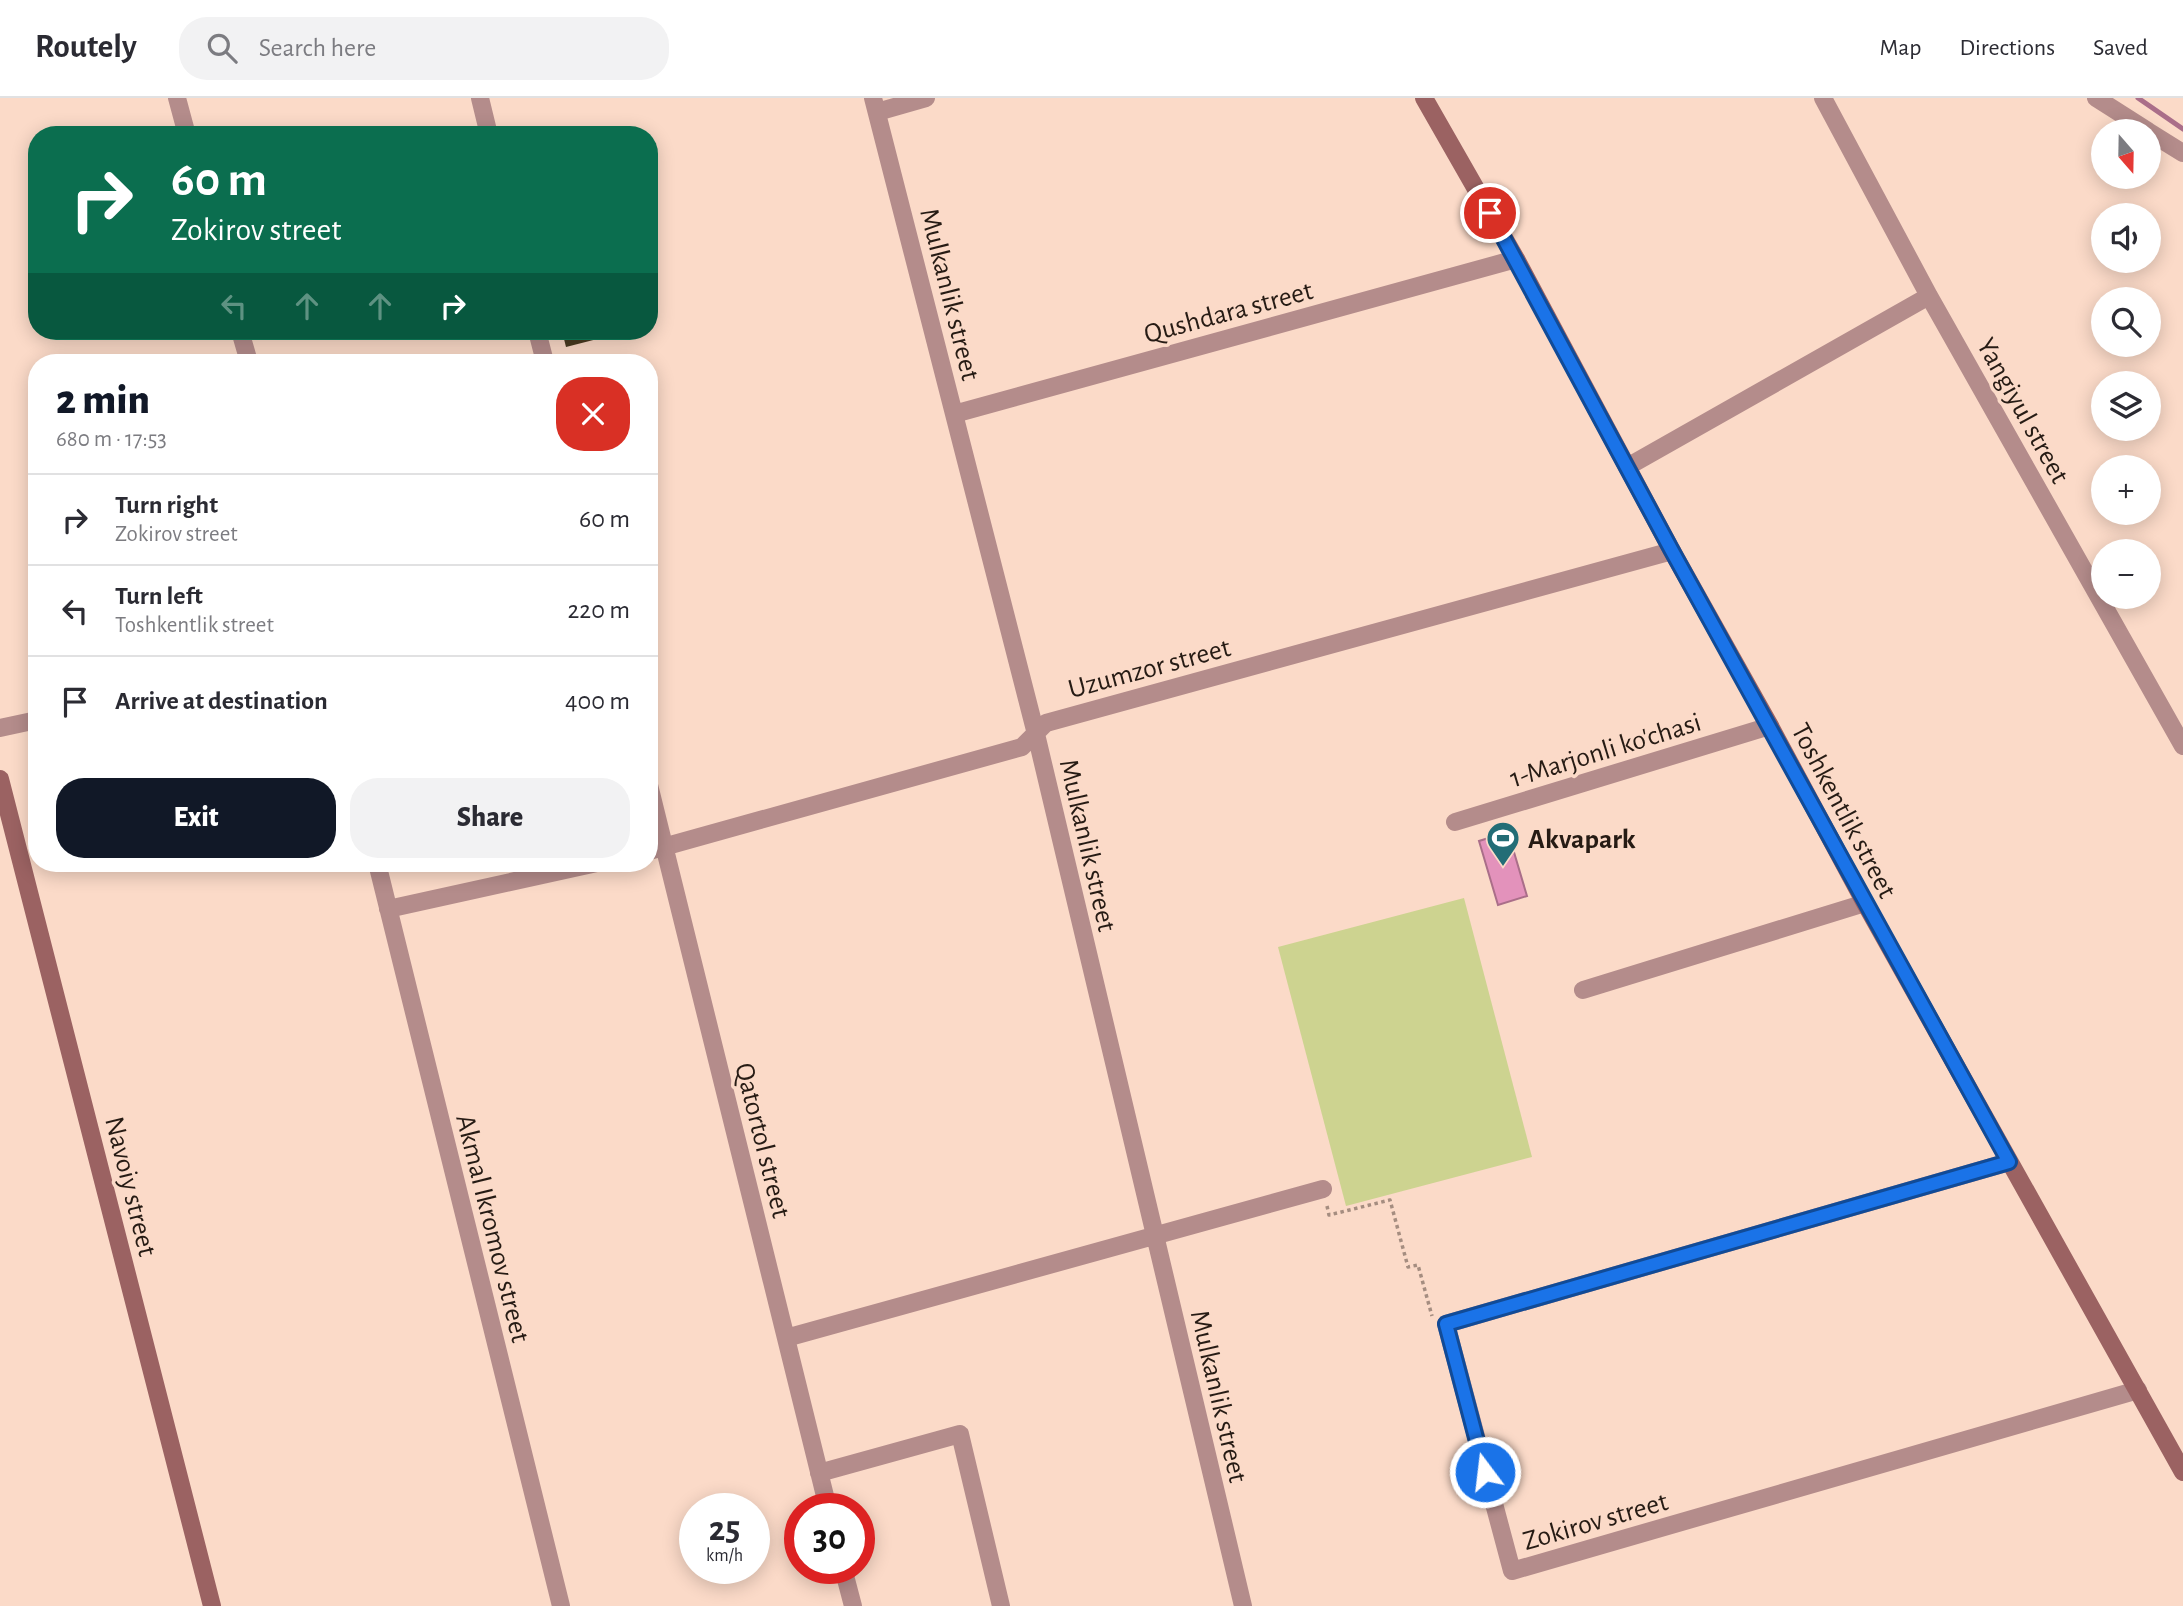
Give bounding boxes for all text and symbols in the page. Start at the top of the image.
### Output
search box [179,17,669,80]
icon: search [203,29,241,67]
text: Routely [35,31,137,64]
text: Search here [259,35,376,61]
text: Map [1879,36,1921,60]
text: Directions [1959,36,2055,60]
text: Saved [2093,36,2148,60]
north arrow [2091,119,2161,189]
map controls [2091,119,2161,609]
icon: right [56,154,147,245]
text: 60 m [171,156,267,205]
pin [1460,183,1520,243]
icon: arrive [1471,194,1509,232]
button: sound [2091,203,2161,273]
street label: Mulkanlik street [914,206,984,383]
text: Zokirov street [171,214,342,246]
street label: Qushdara street [1141,277,1316,349]
icon: left [215,287,253,325]
icon: ahead [288,287,326,325]
icon: ahead [361,287,399,325]
icon: right [434,287,472,325]
button: search [2091,287,2161,357]
street label: Yangiyul street [1971,334,2074,488]
button: layers [2091,371,2161,441]
button: close [556,377,630,451]
text: 2 min [56,379,150,421]
text: 680 m · 17:53 [56,428,167,451]
button: + [2091,455,2161,525]
text: Turn right [115,492,218,518]
icon: right [56,501,94,539]
text: 60 m [579,506,630,532]
text: Zokirov street [115,523,238,546]
button: − [2091,539,2161,609]
text: Turn left [115,583,203,609]
icon: left [56,592,94,630]
text: 220 m [568,597,630,623]
text: Toshkentlik street [115,614,274,637]
street label: Uzumzor street [1065,634,1234,704]
icon: arrive [56,683,94,721]
text: Arrive at destination [115,688,328,714]
text: 400 m [565,688,630,714]
street label: 1-Marjonli ko'chasi [1507,709,1704,793]
street label: Toshkentlik street [1785,719,1901,903]
street label: Mulkanlik street [1054,756,1121,934]
button: Exit [56,778,336,858]
button: Share [350,778,630,858]
sports icon: Akvapark [1484,819,1522,868]
place label: Akvapark [1528,826,1636,854]
street label: Qatortol street [729,1060,795,1221]
street label: Akmal Ikromov street [450,1112,534,1345]
street label: Navoiy street [99,1114,161,1259]
street label: Mulkanlik street [1185,1307,1252,1485]
position arrow [1448,1435,1522,1509]
street label: Zokirov street [1520,1488,1671,1556]
speed limit sign: 30 [784,1493,875,1584]
text: 25 [709,1512,740,1547]
text: km/h [706,1547,743,1565]

